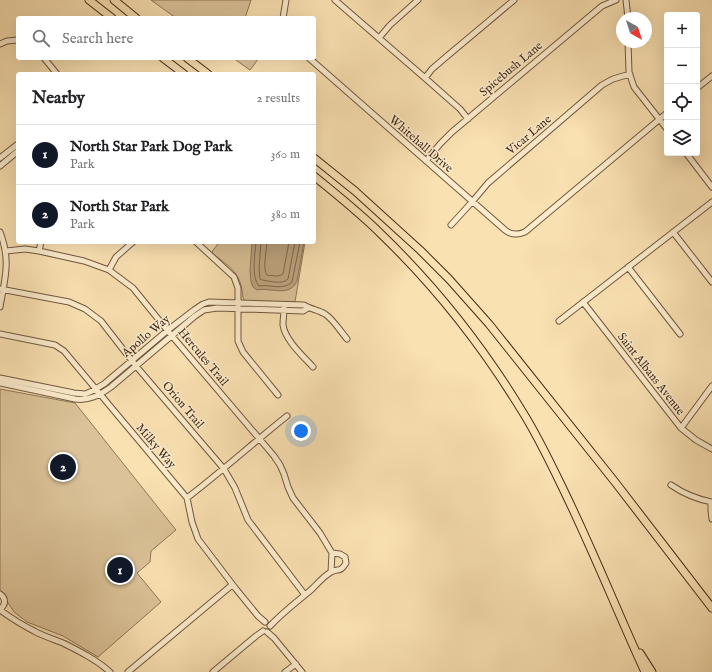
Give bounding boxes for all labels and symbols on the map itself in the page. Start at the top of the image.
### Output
north arrow [616,12,652,48]
street label: Spicebush Lane [476,38,547,101]
street label: Whitehall Drive [386,112,456,176]
street label: Vicar Lane [503,112,555,159]
street label: Apollo Way [118,311,174,362]
street label: Hercules Trail [174,325,232,390]
street label: Saint Albans Avenue [614,330,688,419]
street label: Orion Trail [159,378,207,432]
street label: Milky Way [133,420,179,472]
your location [291,421,311,441]
pin: 2 [50,452,76,482]
pin: 1 [107,555,133,585]

